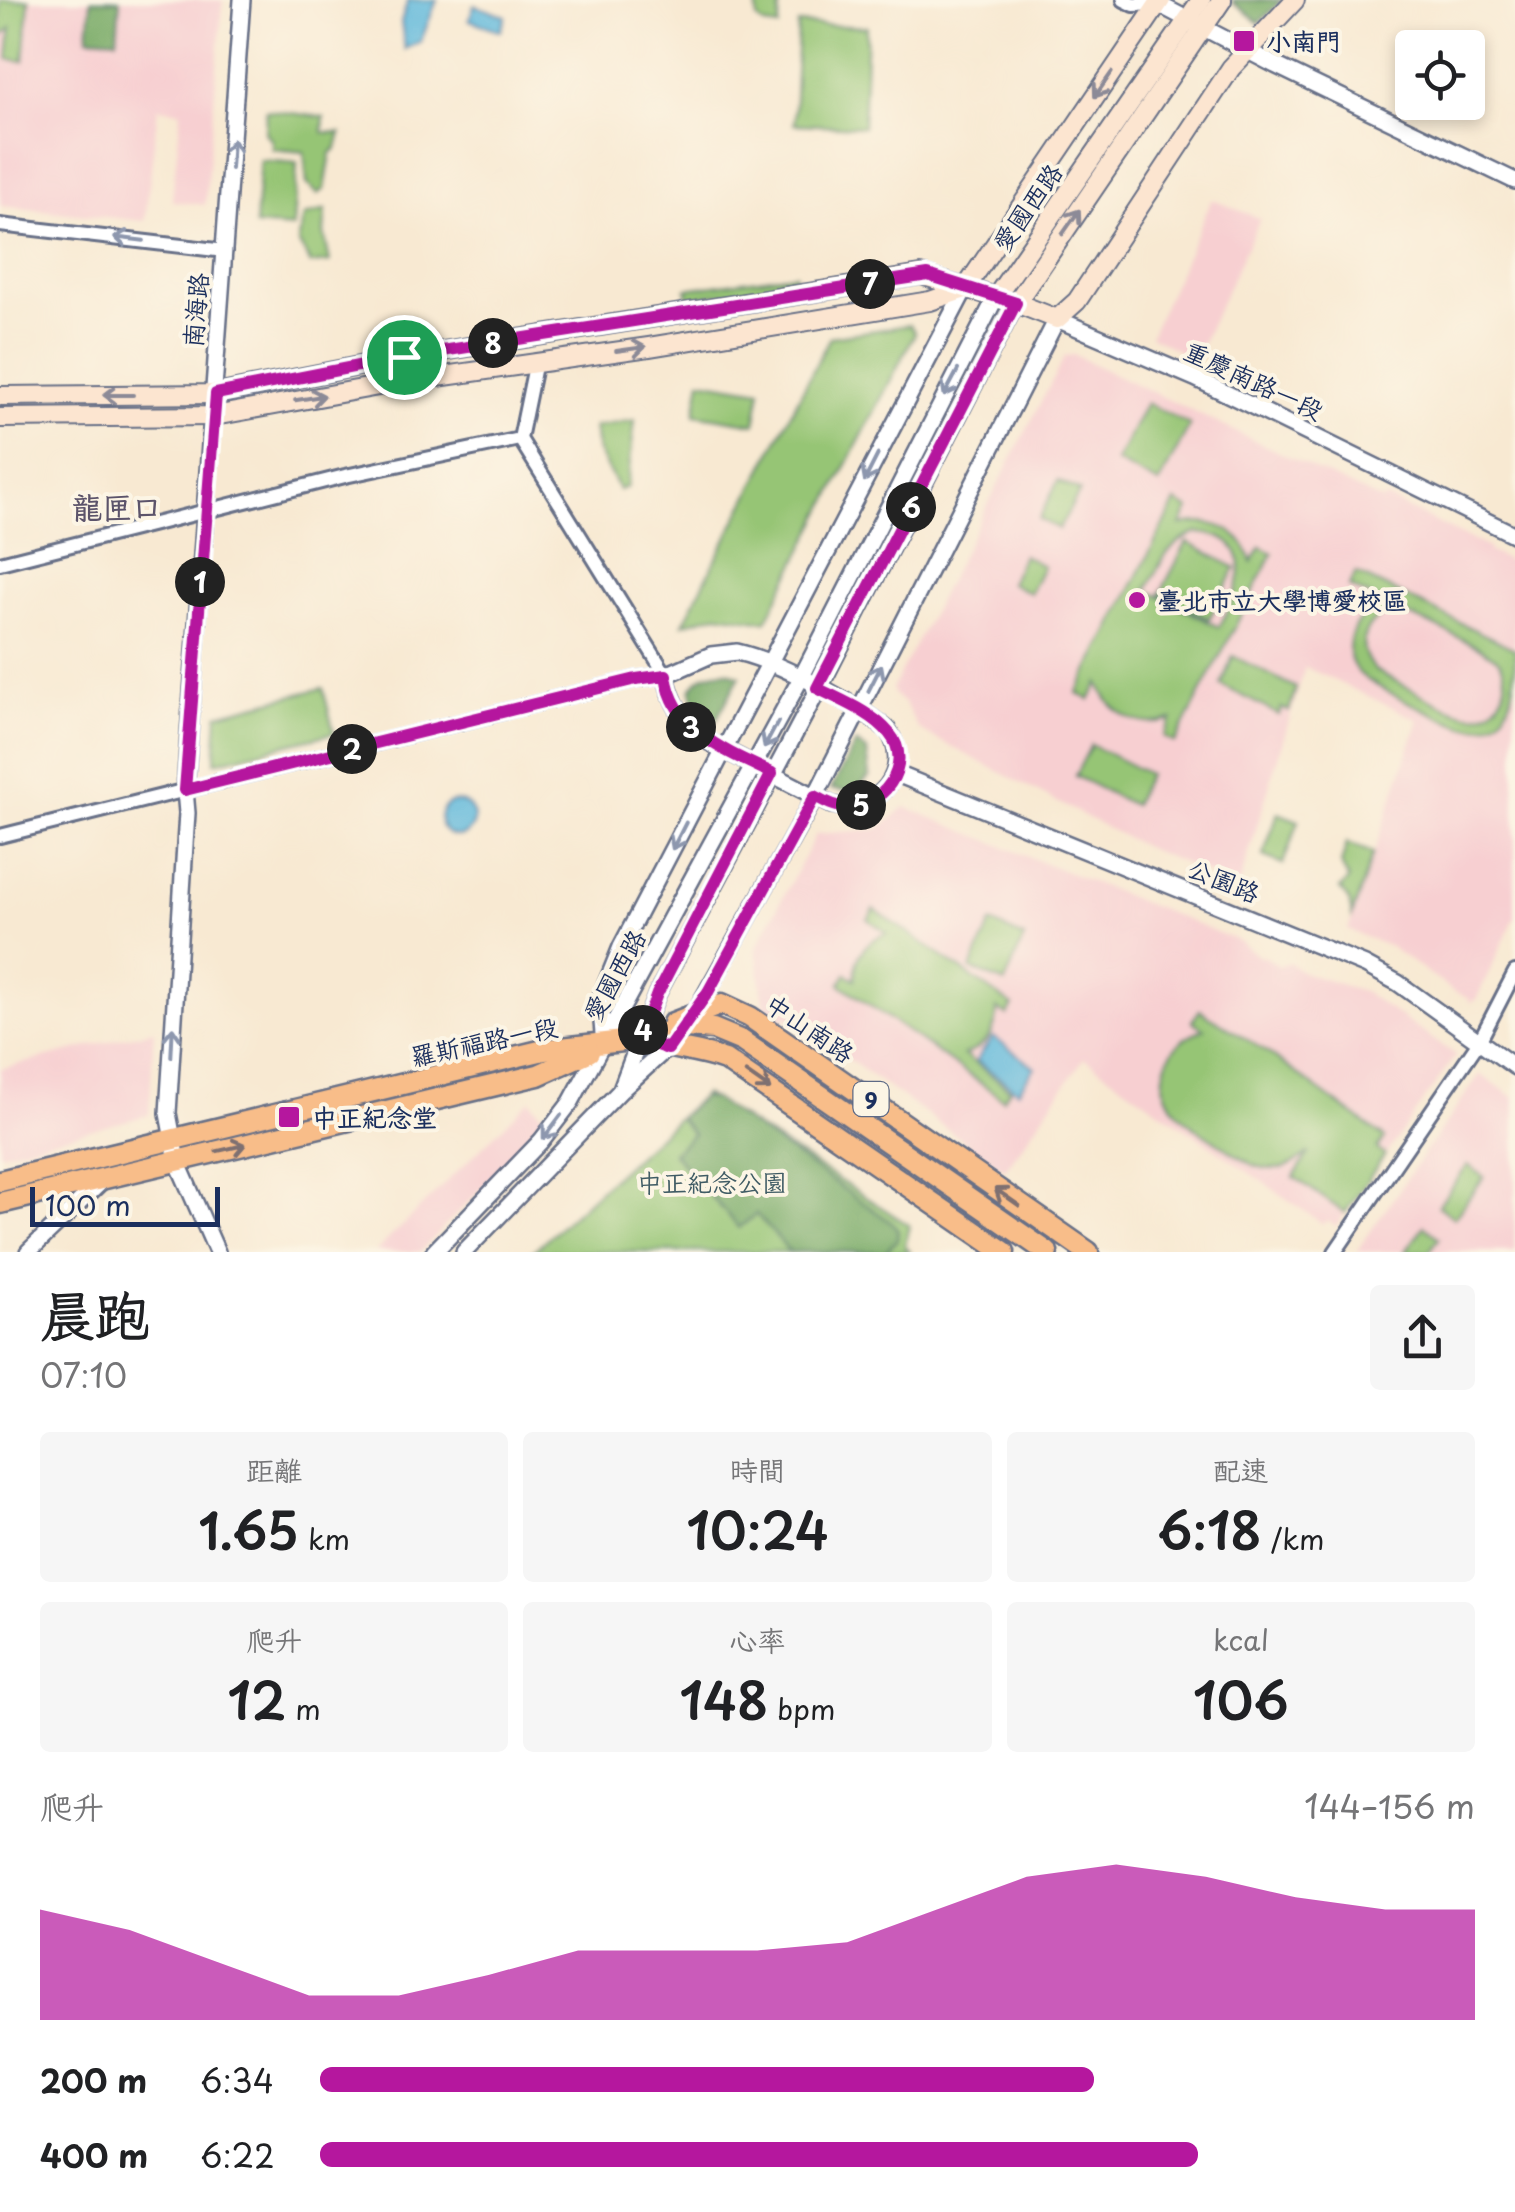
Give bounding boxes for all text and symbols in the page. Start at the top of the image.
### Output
place label: 小南門 [1266,22,1341,60]
marker: 小南門 [1231,28,1257,54]
map controls [1395,30,1485,120]
button: locate [1395,30,1485,120]
one-way arrow [1093,71,1114,98]
one-way arrow [223,139,242,171]
street label: 愛國西路 [983,155,1071,259]
one-way arrow [1060,209,1081,237]
one-way arrow [113,229,145,248]
pin: 7 [845,259,895,309]
text: 7 [862,262,878,305]
street label: 南海路 [173,271,217,349]
pin [362,315,447,400]
pin: 8 [468,318,518,368]
text: 8 [484,321,502,364]
icon: arrive [377,330,432,385]
street label: 重慶南路一段 [1178,331,1330,429]
one-way arrow [614,339,647,358]
one-way arrow [941,368,961,398]
one-way arrow [103,386,136,404]
one-way arrow [293,388,325,407]
one-way arrow [861,453,880,483]
pin: 6 [886,482,936,532]
district label: 龍匣口 [72,484,162,529]
text: 6 [901,485,921,528]
pin: 1 [175,557,225,607]
text: 1 [193,560,207,603]
place label: 臺北市立大學博愛校區 [1157,581,1407,619]
marker: 臺北市立大學博愛校區 [1126,589,1148,611]
one-way arrow [866,664,885,694]
pin: 3 [666,702,716,752]
text: 3 [682,705,700,748]
one-way arrow [761,719,781,749]
pin: 2 [327,724,377,774]
text: 2 [342,727,362,770]
pin: 5 [836,780,886,830]
text: 5 [852,783,870,826]
one-way arrow [669,821,688,851]
street label: 公園路 [1182,848,1266,912]
street label: 愛國西路 [573,922,655,1028]
street label: 中山南路 [758,984,862,1072]
pin: 4 [618,1005,668,1055]
street label: 羅斯福路一段 [407,1007,561,1075]
text: 4 [633,1008,653,1051]
one-way arrow [163,1027,182,1059]
one-way arrow [744,1070,771,1091]
road number: 9 [854,1082,888,1116]
place label: 中正紀念堂 [312,1098,437,1136]
marker: 中正紀念堂 [276,1104,302,1130]
one-way arrow [542,1113,563,1140]
one-way arrow [214,1138,246,1156]
park label: 中正紀念公園 [637,1163,787,1201]
scale bar [30,1182,220,1226]
text: 100 m [45,1183,131,1226]
one-way arrow [994,1187,1022,1208]
text: 晨跑 [40,1272,150,1355]
button: share [1370,1285,1475,1390]
text: 07:10 [40,1351,127,1399]
text: 距離 [246,1448,302,1491]
text: 時間 [729,1448,786,1491]
text: 配速 [1213,1448,1269,1491]
text: 1.65 [198,1491,299,1567]
text: 10:24 [686,1491,829,1567]
text: 6:18 [1157,1491,1262,1567]
text: km [299,1517,350,1560]
text: /km [1262,1517,1324,1560]
text: 爬升 [246,1618,302,1661]
text: 心率 [729,1618,786,1661]
text: kcal [1213,1618,1269,1661]
text: 12 [228,1661,286,1737]
text: 148 [680,1661,768,1737]
text: 106 [1193,1661,1289,1737]
text: m [286,1687,321,1730]
text: bpm [768,1687,835,1730]
text: 爬升 [40,1782,104,1830]
text: 144–156 m [1304,1782,1475,1830]
text: 200 m [40,2056,147,2104]
text: 6:34 [200,2056,274,2104]
text: 400 m [40,2131,148,2179]
text: 6:22 [200,2131,275,2179]

